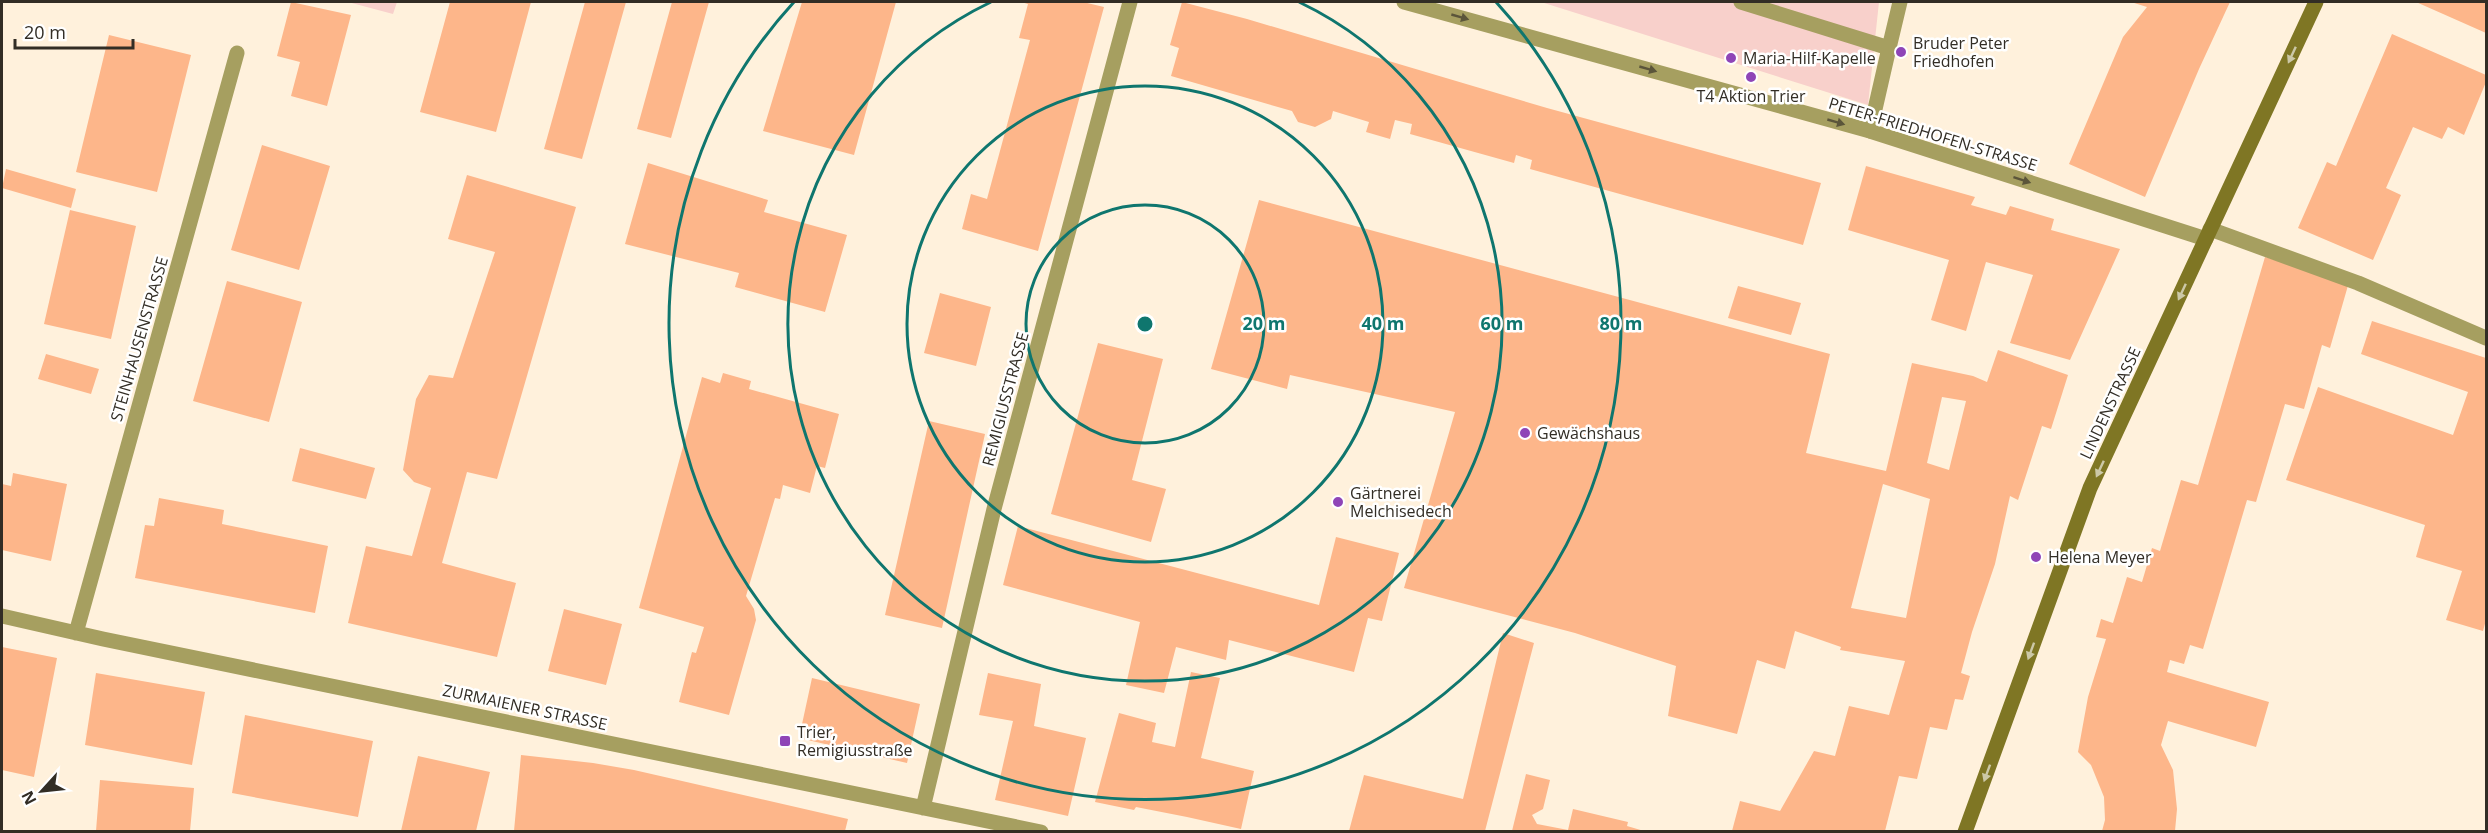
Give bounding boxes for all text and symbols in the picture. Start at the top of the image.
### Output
scale bar [15,12,134,50]
one-way arrow [1452,13,1470,22]
text: 20 m [24,20,66,44]
place label: Bruder Peter Friedhofen [1913,32,2009,72]
marker: Bruder Peter Friedhofen [1894,45,1908,59]
one-way arrow [2287,46,2296,63]
place label: Maria-Hilf-Kapelle [1743,47,1876,69]
marker: Maria-Hilf-Kapelle [1724,51,1738,65]
one-way arrow [1639,65,1657,75]
marker: T4 Aktion Trier [1744,70,1758,84]
place label: T4 Aktion Trier [1697,85,1806,107]
street label: PETER-FRIEDHOFEN-STRASSE [1826,92,2040,176]
one-way arrow [1827,118,1845,127]
one-way arrow [2013,176,2031,185]
street label: STEINHAUSENSTRASSE [105,254,173,424]
one-way arrow [2177,283,2186,300]
text: 20 m [1243,311,1285,335]
text: 40 m [1362,311,1404,335]
text: 60 m [1481,311,1523,335]
text: 80 m [1600,311,1642,335]
centre of rings [1135,314,1155,334]
street label: REMIGIUSSTRASSE [976,329,1034,469]
street label: LINDENSTRASSE [2074,343,2146,463]
place label: Gewächshaus [1537,422,1640,444]
marker: Gewächshaus [1518,426,1532,440]
one-way arrow [2095,460,2104,477]
place label: Gärtnerei Melchisedech [1350,482,1452,522]
marker: Gärtnerei Melchisedech [1331,495,1345,509]
place label: Helena Meyer [2048,546,2152,568]
marker: Helena Meyer [2029,550,2043,564]
one-way arrow [2026,642,2035,660]
street label: ZURMAIENER STRASSE [441,679,609,735]
place label: Trier, Remigiusstraße [797,721,913,761]
marker: Trier, Remigiusstraße [778,734,792,748]
north arrow [12,761,72,821]
one-way arrow [1981,764,1991,782]
text: N [16,787,41,809]

